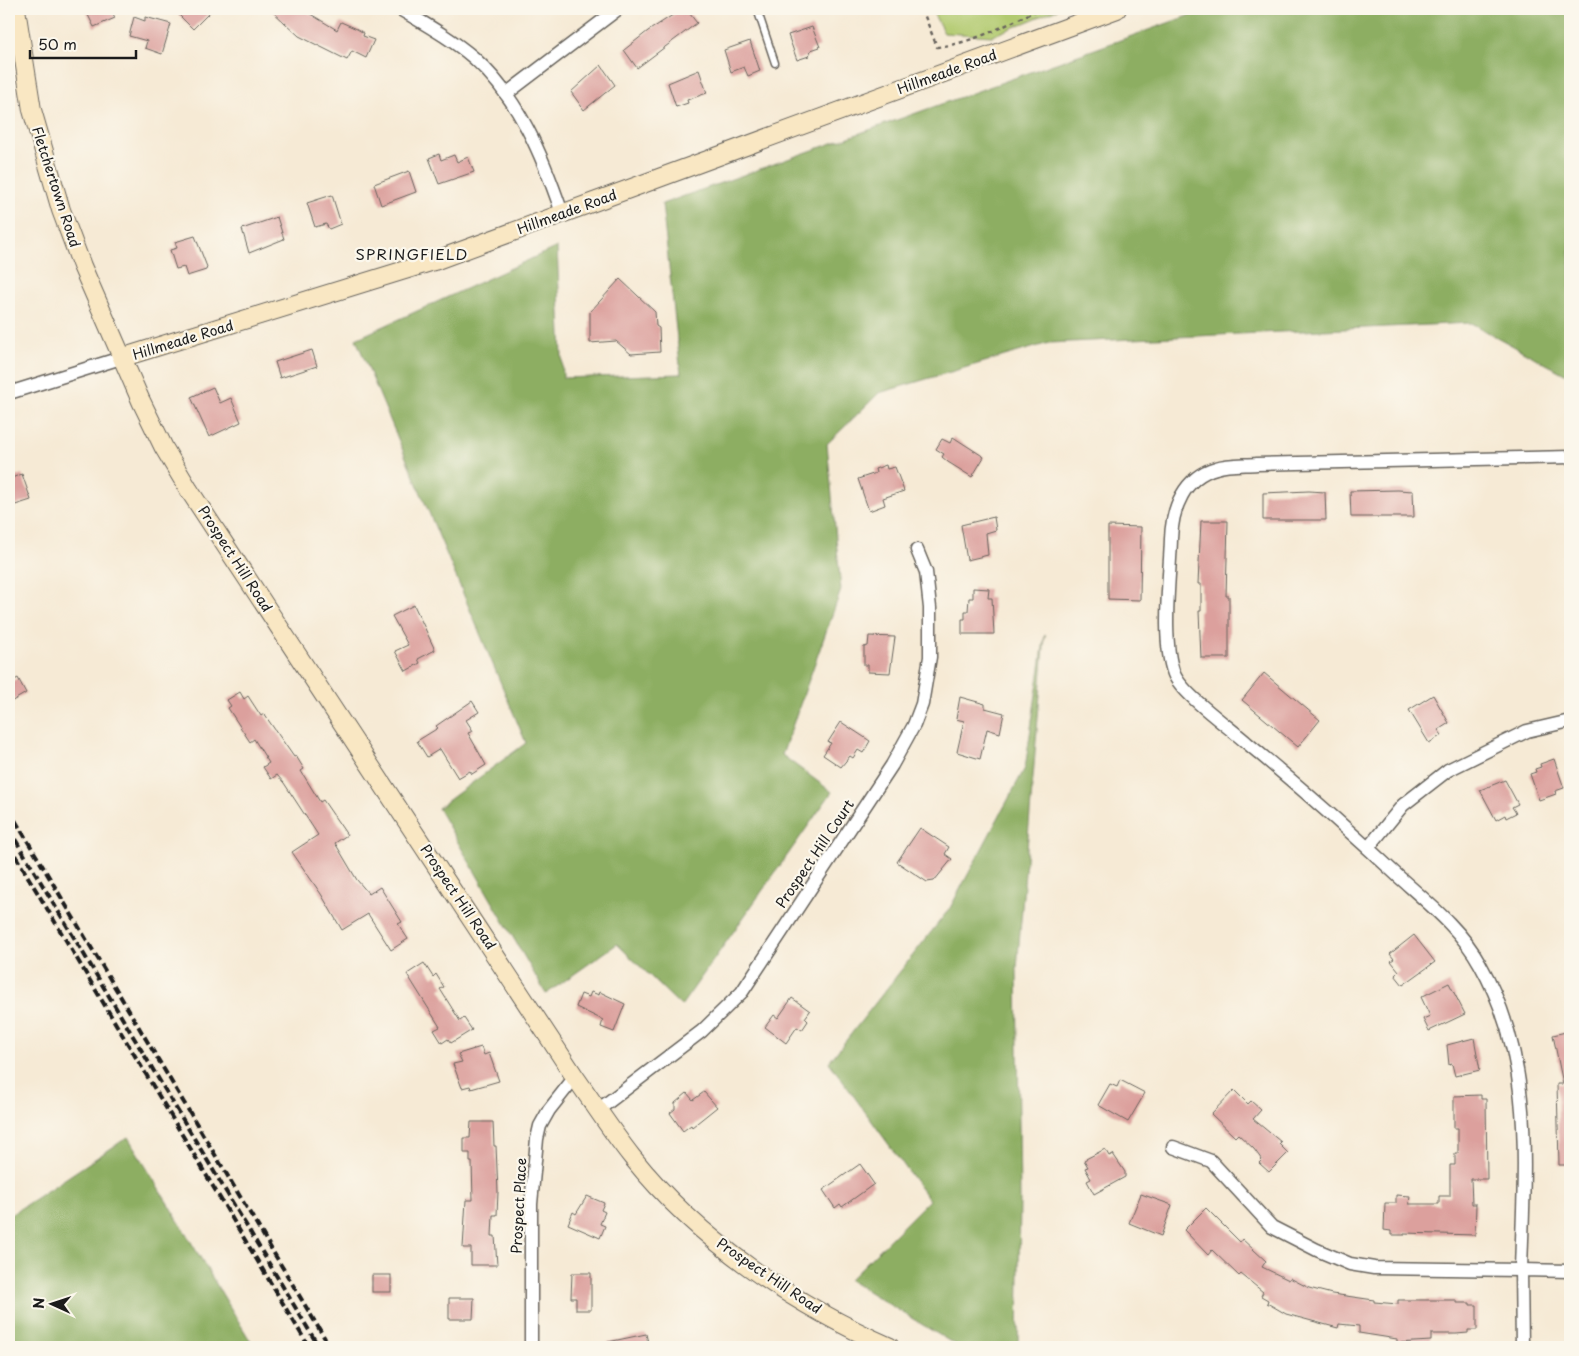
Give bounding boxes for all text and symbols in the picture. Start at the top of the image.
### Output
scale bar [30,28,136,60]
text: 50 m [38,32,77,55]
street label: Hillmeade Road [894,44,1000,99]
street label: Fletchertown Road [27,124,86,250]
street label: Hillmeade Road [514,184,620,239]
district label: SPRINGFIELD [356,242,468,265]
street label: Hillmeade Road [130,314,236,365]
street label: Prospect Hill Road [193,501,278,616]
street label: Prospect Hill Court [770,795,859,912]
street label: Prospect Hill Road [415,840,502,954]
street label: Prospect Place [505,1157,532,1255]
street label: Prospect Hill Road [712,1232,826,1319]
north arrow [28,1278,78,1328]
text: N [28,1297,49,1309]

